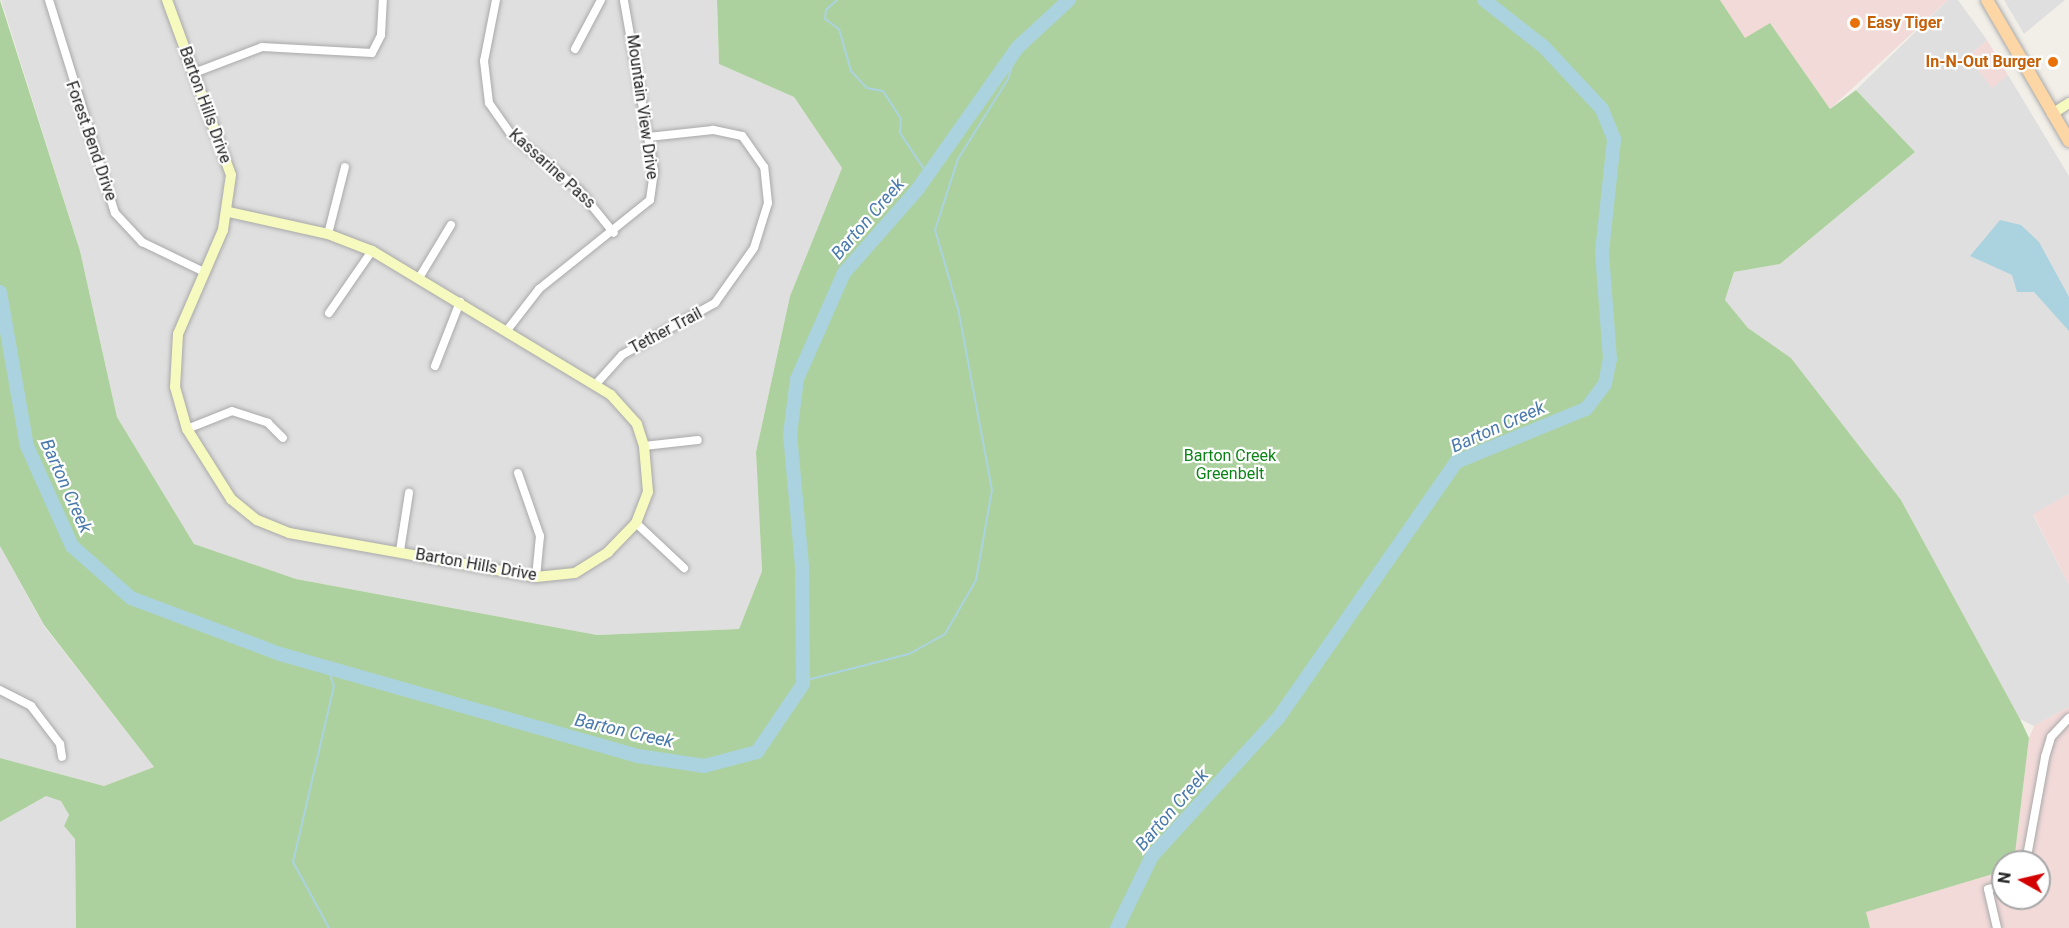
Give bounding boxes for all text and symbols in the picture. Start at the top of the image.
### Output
place label: Easy Tiger [1867,13,1943,33]
marker: Easy Tiger [1848,16,1862,30]
street label: Mountain View Drive [622,33,662,181]
street label: Barton Hills Drive [175,44,235,166]
place label: In-N-Out Burger [1926,52,2041,72]
marker: In-N-Out Burger [2046,55,2060,69]
street label: Forest Bend Drive [62,79,120,203]
street label: Kassarine Pass [505,125,599,213]
water label: Barton Creek [827,174,909,264]
street label: Tether Trail [626,304,706,358]
water label: Barton Creek [1448,397,1548,457]
water label: Barton Creek [36,436,96,536]
park label: Barton Creek Greenbelt [1184,446,1276,484]
street label: Barton Hills Drive [414,545,538,585]
water label: Barton Creek [572,709,676,753]
water label: Barton Creek [1131,765,1213,855]
north arrow [1991,850,2051,910]
text: N [1994,871,2015,885]

